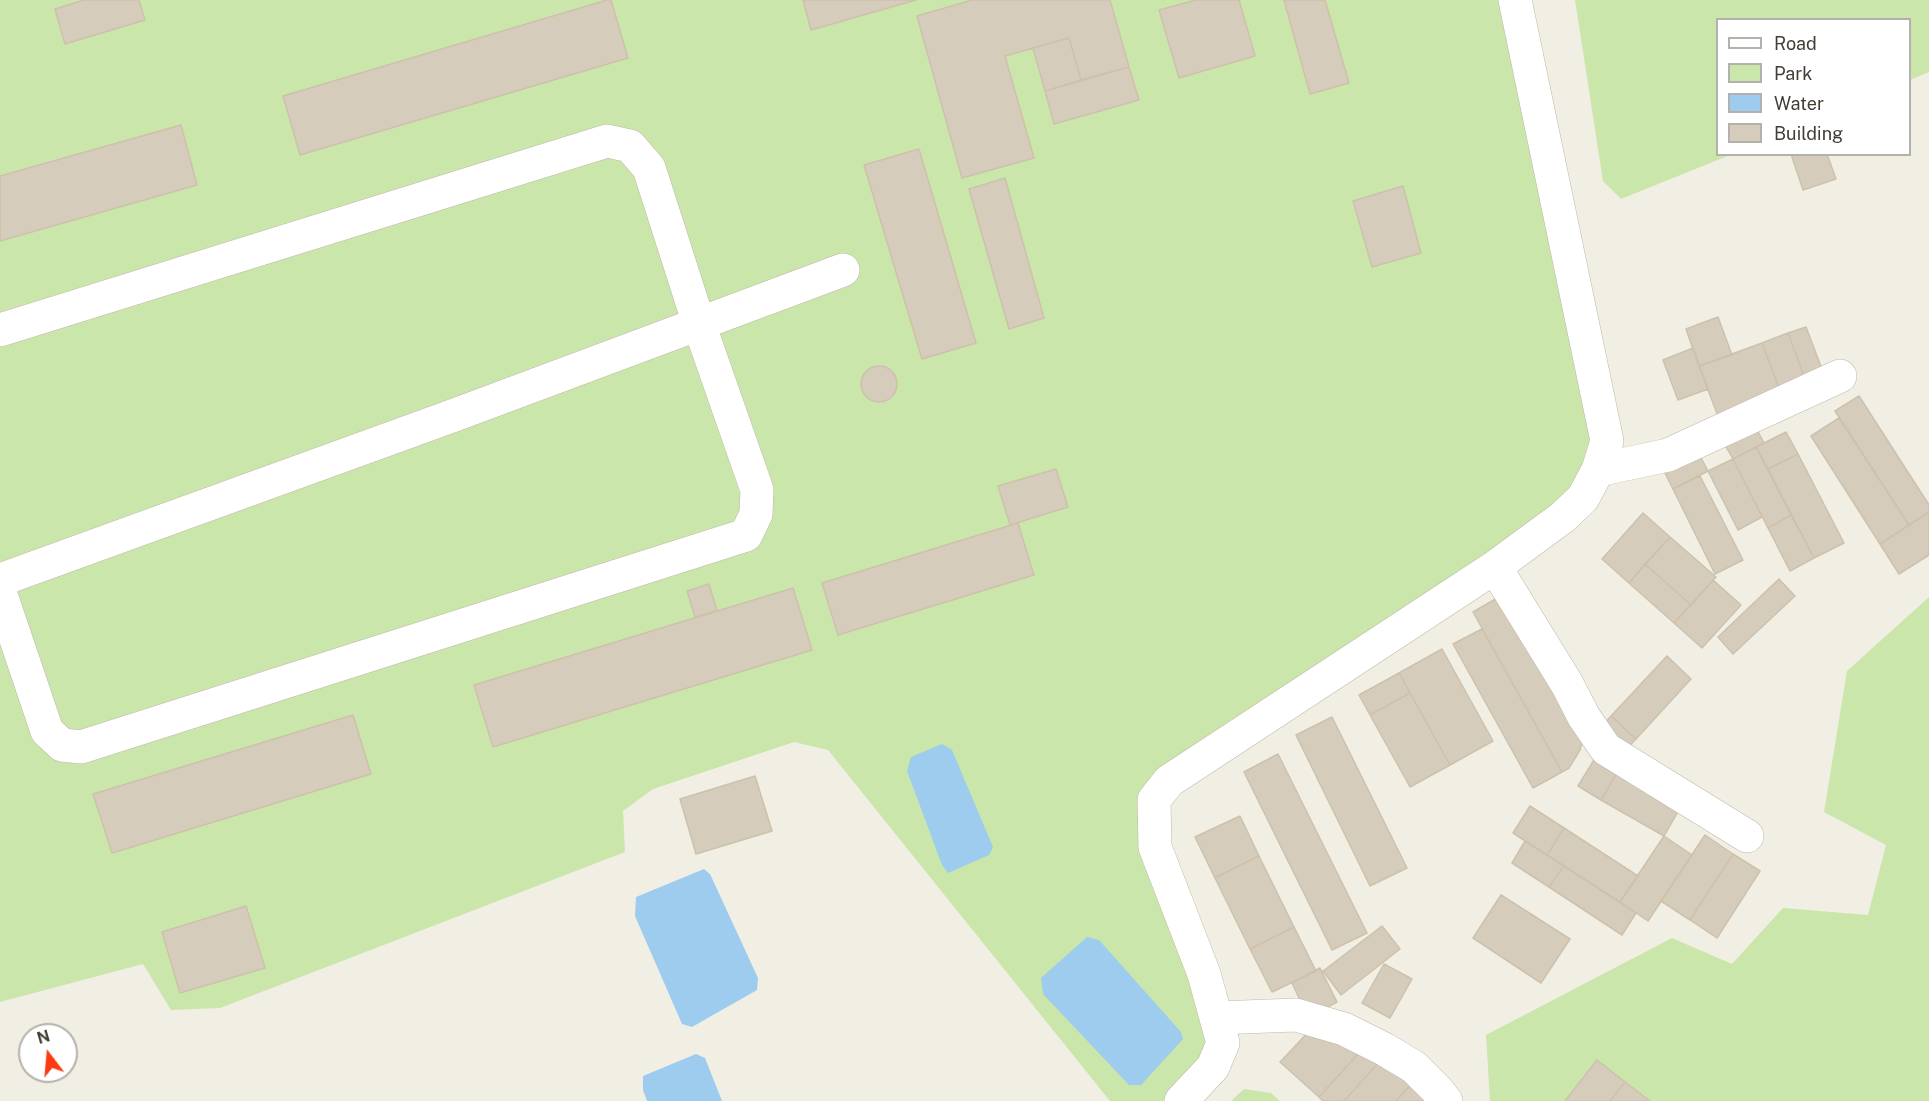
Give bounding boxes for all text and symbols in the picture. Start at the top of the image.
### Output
legend [1716,18,1911,156]
text: Road [1774,33,1817,54]
text: Park [1774,63,1812,84]
text: Water [1774,93,1824,114]
text: Building [1774,123,1843,144]
north arrow [18,1023,78,1083]
text: N [35,1026,52,1048]

